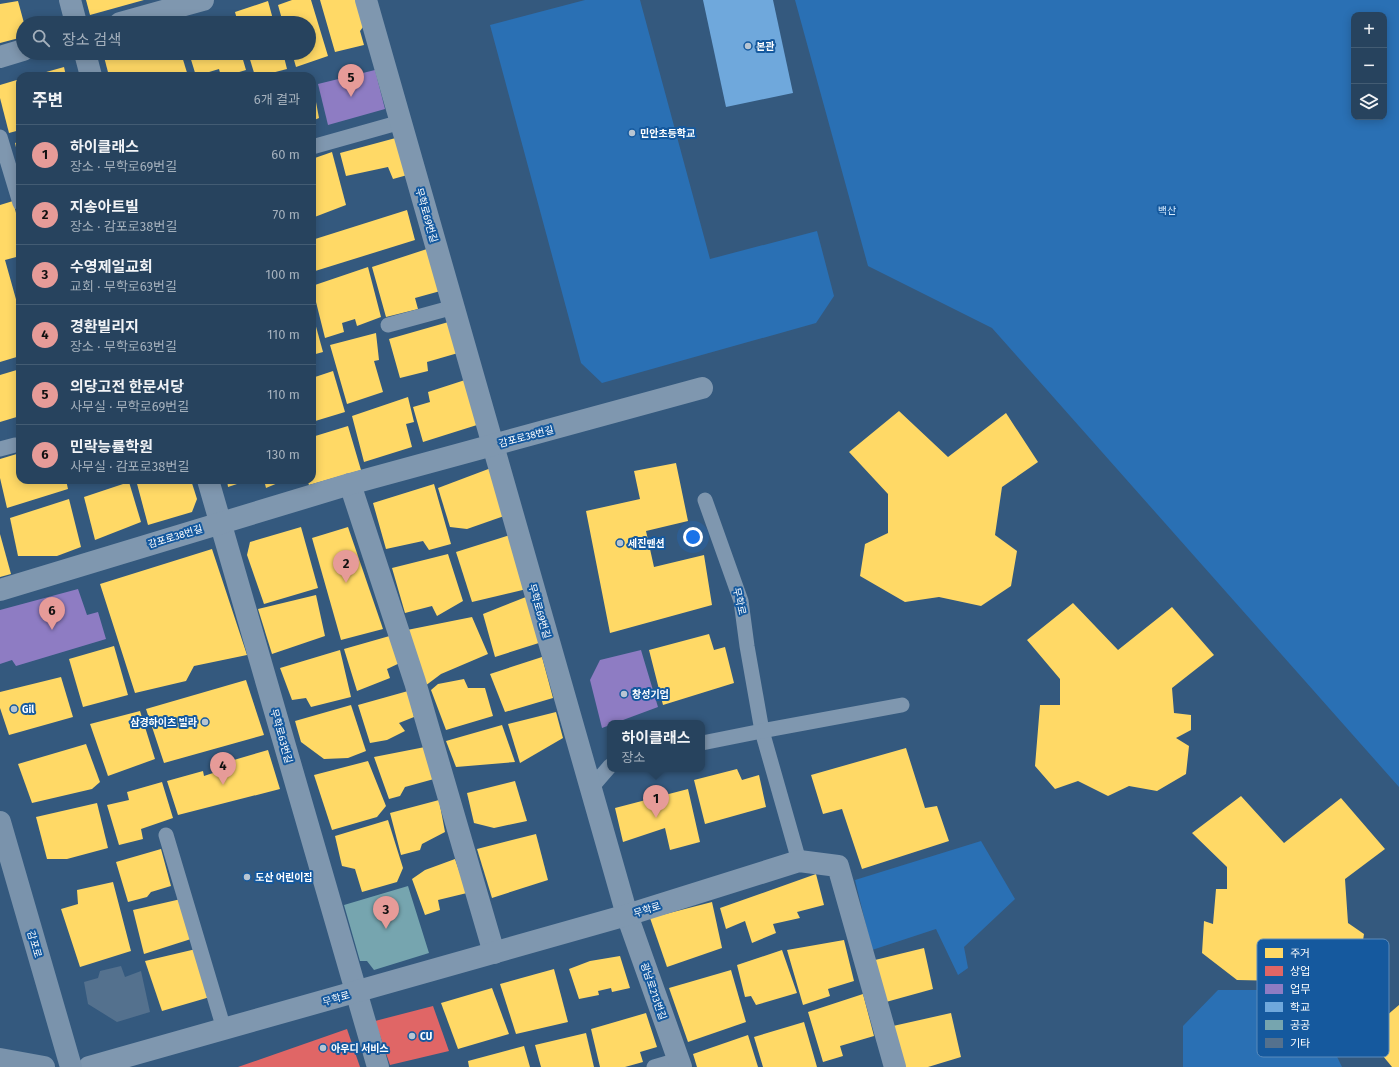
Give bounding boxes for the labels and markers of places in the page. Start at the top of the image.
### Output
marker: 본관 [743,41,753,51]
place label: 본관 [756,41,774,53]
pin: 5 [338,64,364,97]
place label: 민안초등학교 [640,127,695,140]
marker: 민안초등학교 [627,128,637,138]
marker: 세진맨션 [615,538,625,548]
place label: 세진맨션 [628,538,665,550]
pin: 2 [333,550,359,583]
pin: 6 [39,597,65,630]
marker: 창성기업 [619,689,629,699]
place label: 창성기업 [632,689,669,701]
marker: Gil [9,704,19,714]
place label: Gil [22,704,34,716]
place label: 삼경하이츠 빌라 [130,717,197,729]
marker: 삼경하이츠 빌라 [200,717,210,727]
pin: 4 [210,752,236,785]
pin: 1 [643,785,669,818]
marker: 도산 어린이집 [242,872,252,882]
place label: 도산 어린이집 [255,872,313,884]
pin: 3 [373,896,399,929]
marker: CU [407,1031,417,1041]
place label: CU [420,1031,432,1043]
marker: 아우디 서비스 [318,1043,328,1053]
place label: 아우디 서비스 [331,1043,389,1055]

